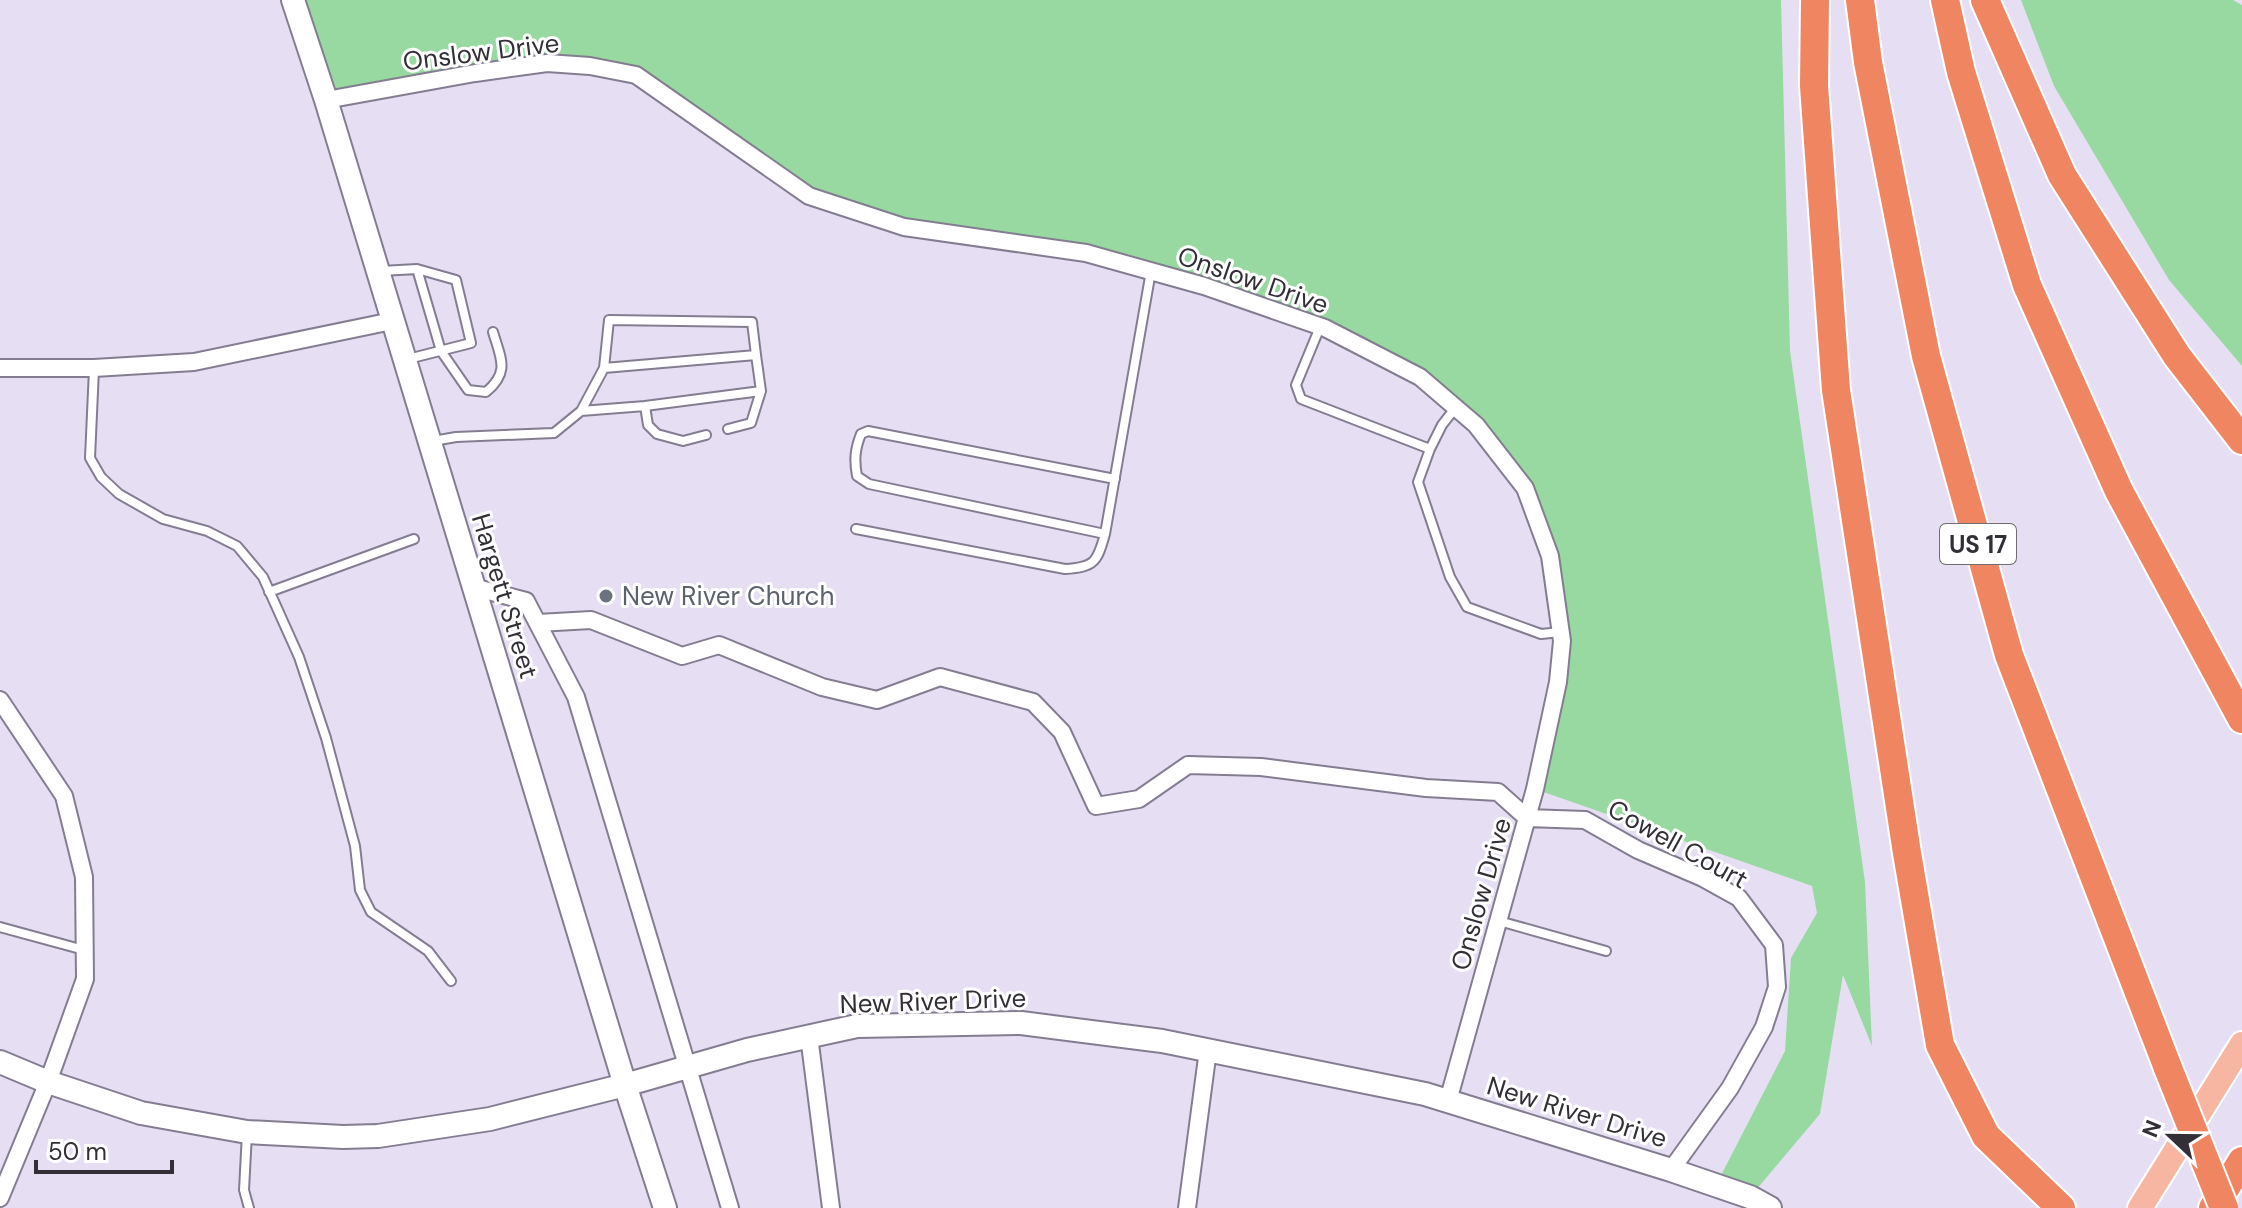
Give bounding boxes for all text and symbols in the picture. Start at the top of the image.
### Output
street label: Onslow Drive [401,26,561,78]
street label: Onslow Drive [1173,238,1333,322]
street label: Hargett Street [464,510,546,682]
road number: US 17 [1940,524,2016,564]
place label: New River Church [622,579,834,613]
marker: New River Church [597,587,615,605]
street label: Cowell Court [1602,792,1754,896]
street label: Onslow Drive [1443,814,1519,974]
street label: New River Drive [839,981,1027,1021]
street label: New River Drive [1483,1068,1671,1156]
north arrow [2130,1096,2210,1176]
text: N [2135,1116,2168,1142]
scale bar [36,1124,172,1174]
text: 50 m [48,1136,107,1167]

